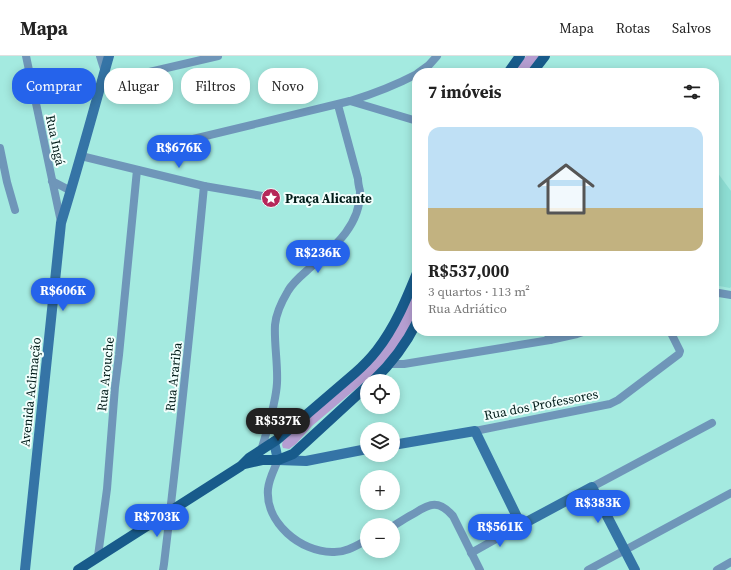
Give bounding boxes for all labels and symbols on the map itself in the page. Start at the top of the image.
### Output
street label: Rua Ingá [42,113,69,167]
pin: R$676K [146,135,212,169]
place icon: Praça Alicante [260,187,282,209]
place label: Praça Alicante [285,190,372,207]
pin: R$236K [285,240,351,274]
pin: R$606K [30,278,96,312]
street label: Avenida Aclimação [16,336,45,448]
street label: Rua Arouche [93,336,118,412]
street label: Rua Arariba [161,341,186,413]
street label: Rua dos Professores [483,385,600,424]
pin: R$537K [245,408,311,442]
pin: R$383K [565,490,631,524]
pin: R$703K [124,504,190,538]
pin: R$561K [467,514,533,548]

